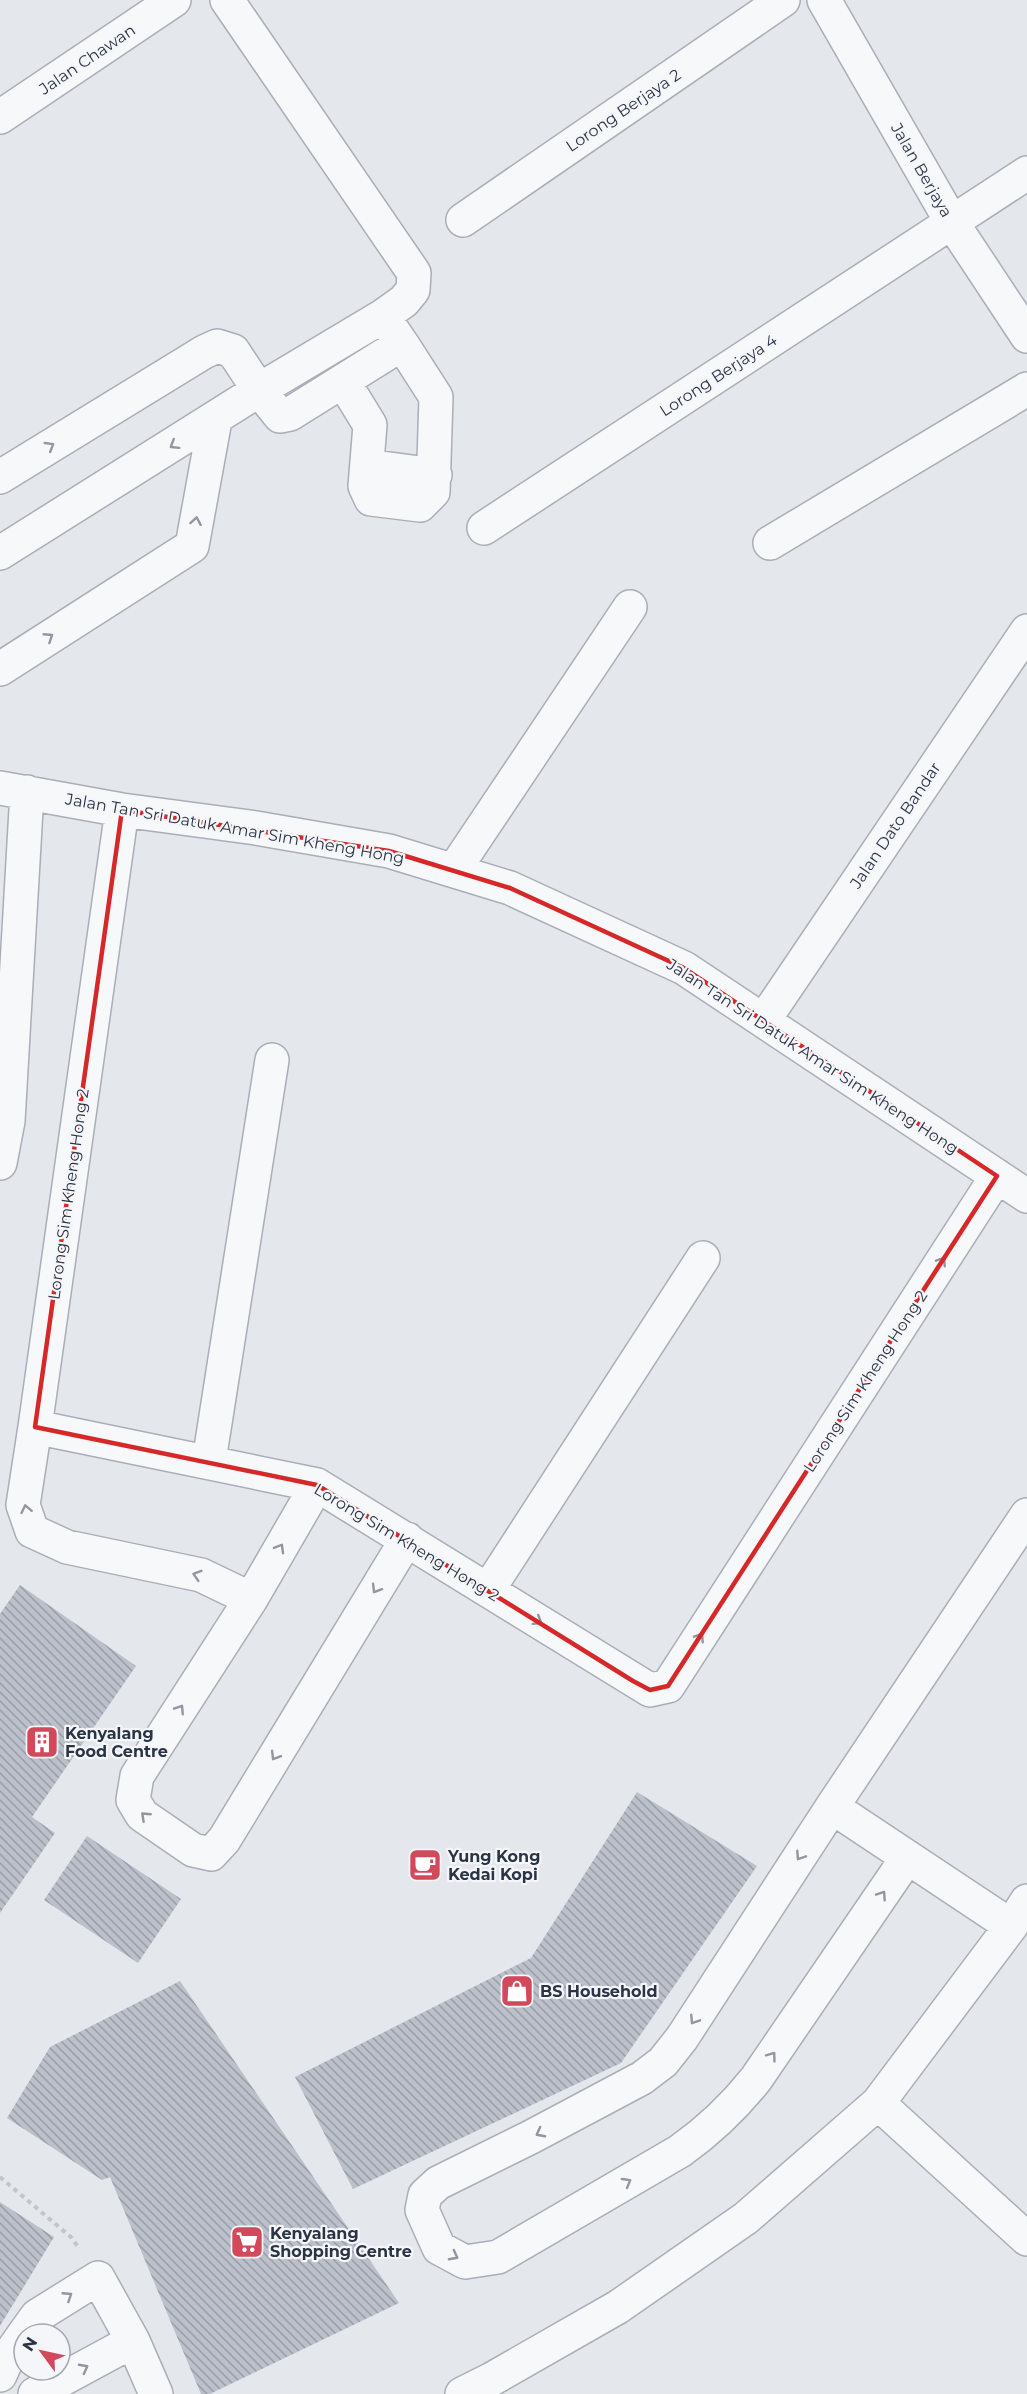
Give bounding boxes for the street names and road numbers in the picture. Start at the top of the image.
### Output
street label: Jalan Chawan [35,20,139,99]
street label: Lorong Berjaya 2 [562,65,684,156]
street label: Jalan Berjaya [886,119,956,221]
street label: Lorong Berjaya 4 [656,330,781,420]
street label: Jalan Dato Bandar [846,758,945,893]
street label: Jalan Tan Sri Datuk Amar Sim Kheng Hong [63,789,406,868]
street label: Jalan Tan Sri Datuk Amar Sim Kheng Hong [662,954,962,1158]
street label: Lorong Sim Kheng Hong 2 [44,1087,93,1301]
street label: Lorong Sim Kheng Hong 2 [800,1287,931,1476]
street label: Lorong Sim Kheng Hong 2 [311,1479,503,1605]

